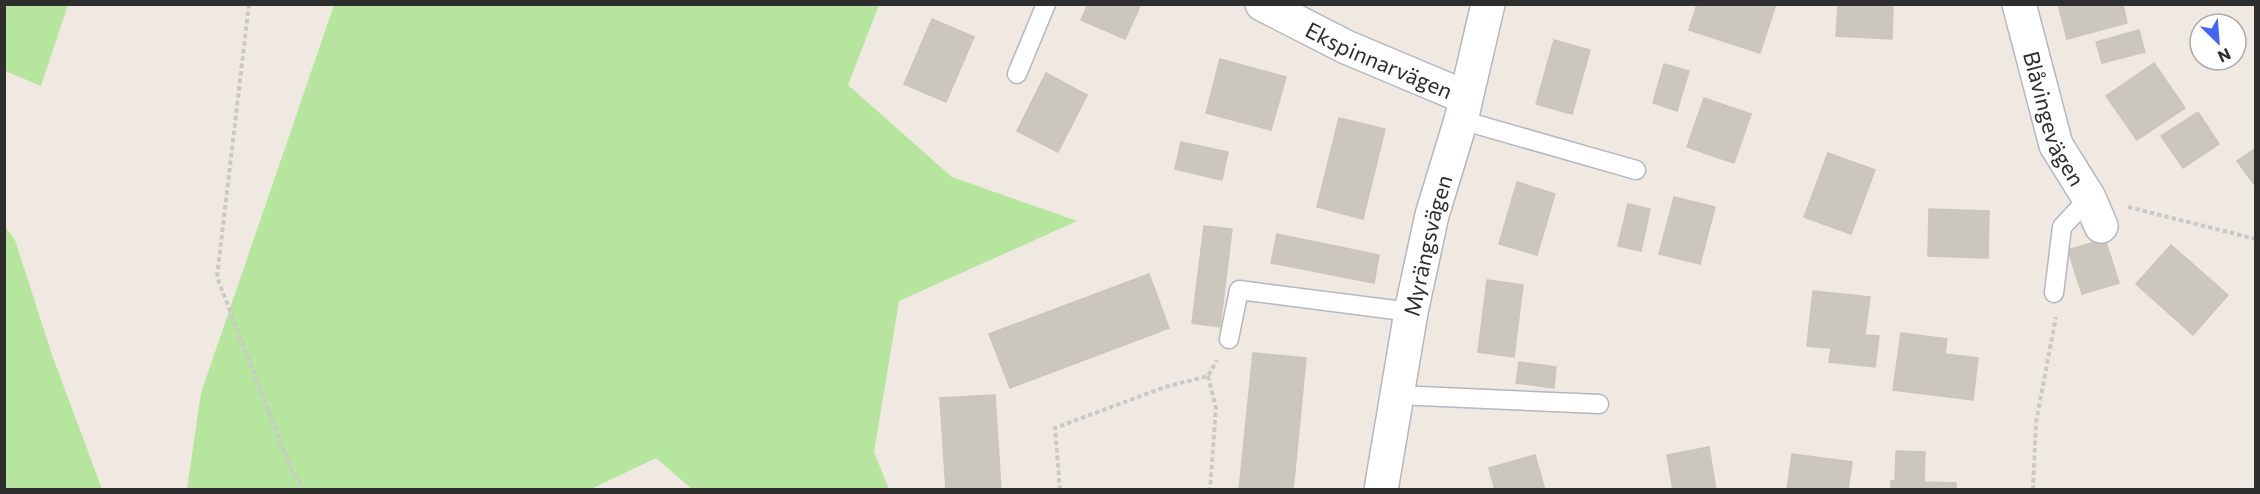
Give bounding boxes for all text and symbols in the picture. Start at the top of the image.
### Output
north arrow [2188,12,2248,72]
street label: Ekspinnarvägen [1301,15,1457,104]
text: N [2215,45,2234,67]
street label: Blåvingevägen [2018,48,2091,191]
street label: Myrängsvägen [1397,171,1457,319]

